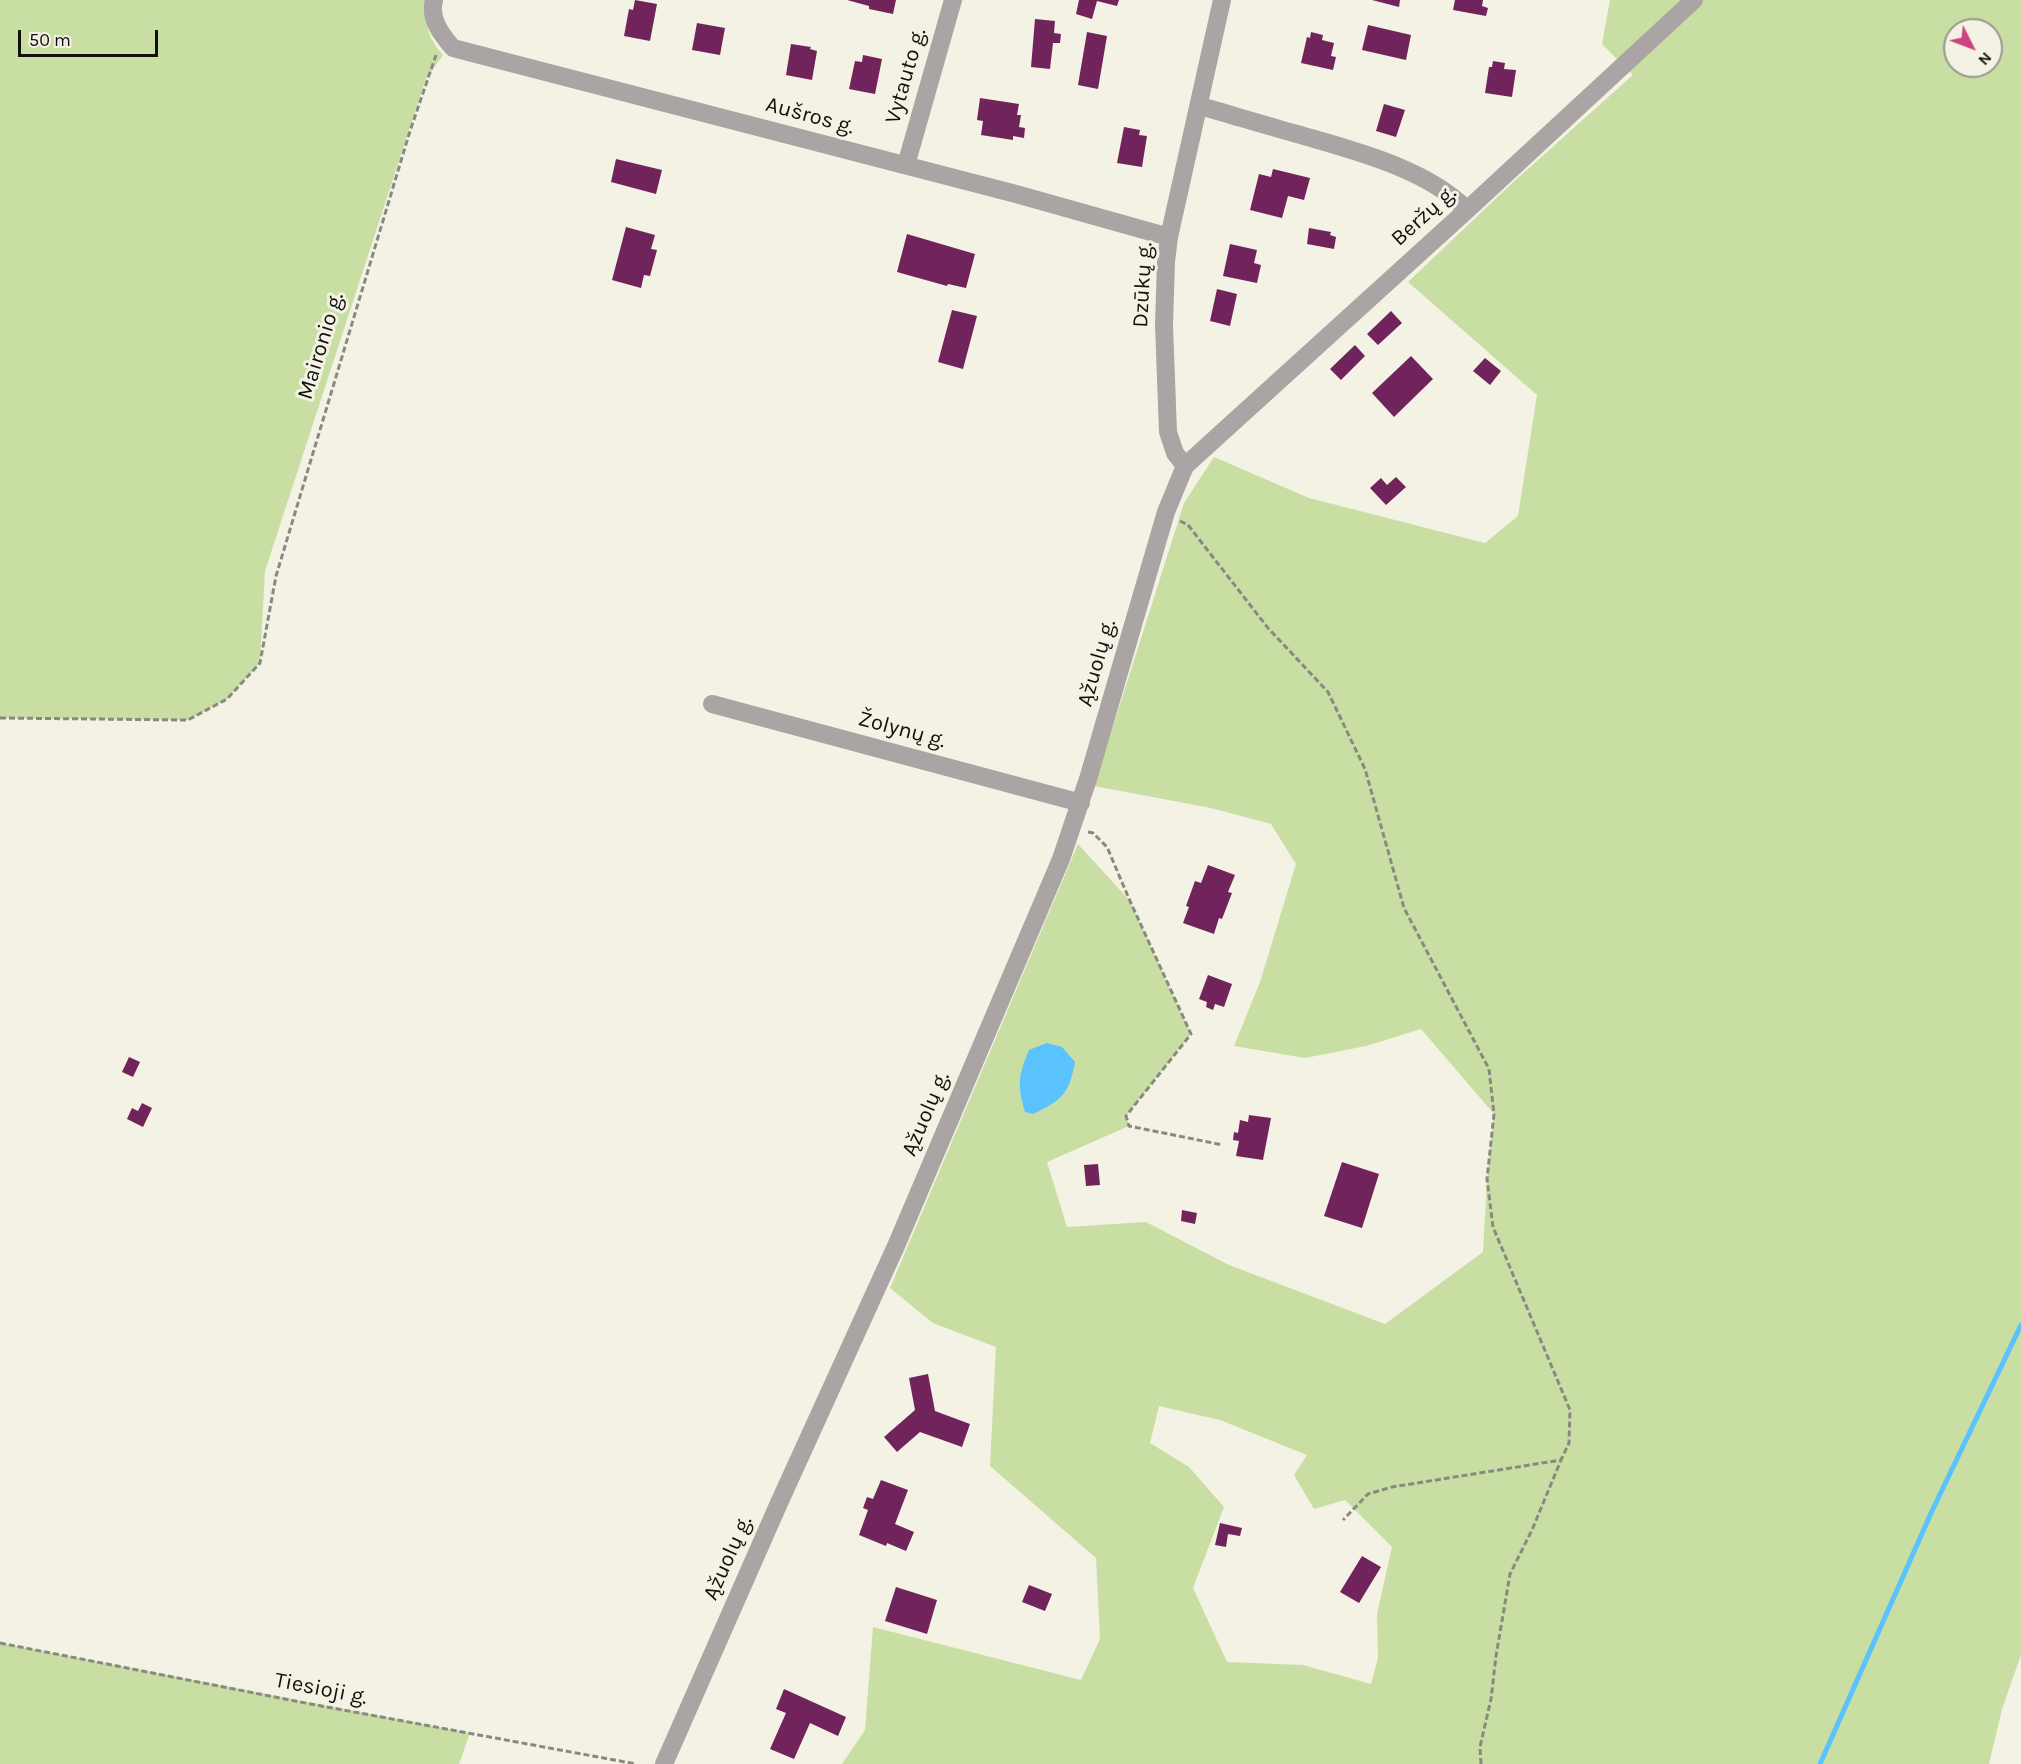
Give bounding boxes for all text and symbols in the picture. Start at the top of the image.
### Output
scale bar [21,18,160,56]
north arrow [1943,18,2003,78]
street label: Vytauto g. [880,25,932,127]
text: 50 m [29,29,71,51]
text: N [1974,48,1996,70]
street label: Aušros g. [763,92,857,140]
street label: Beržų g. [1386,180,1462,252]
street label: Dzūkų g. [1128,242,1158,328]
street label: Maironio g. [292,289,350,403]
street label: Ąžuolų g. [1072,616,1122,710]
street label: Žolynų g. [855,706,949,754]
street label: Ąžuolų g. [896,1068,956,1160]
street label: Ąžuolų g. [698,1512,758,1604]
street label: Tiesioji g. [272,1667,370,1711]

